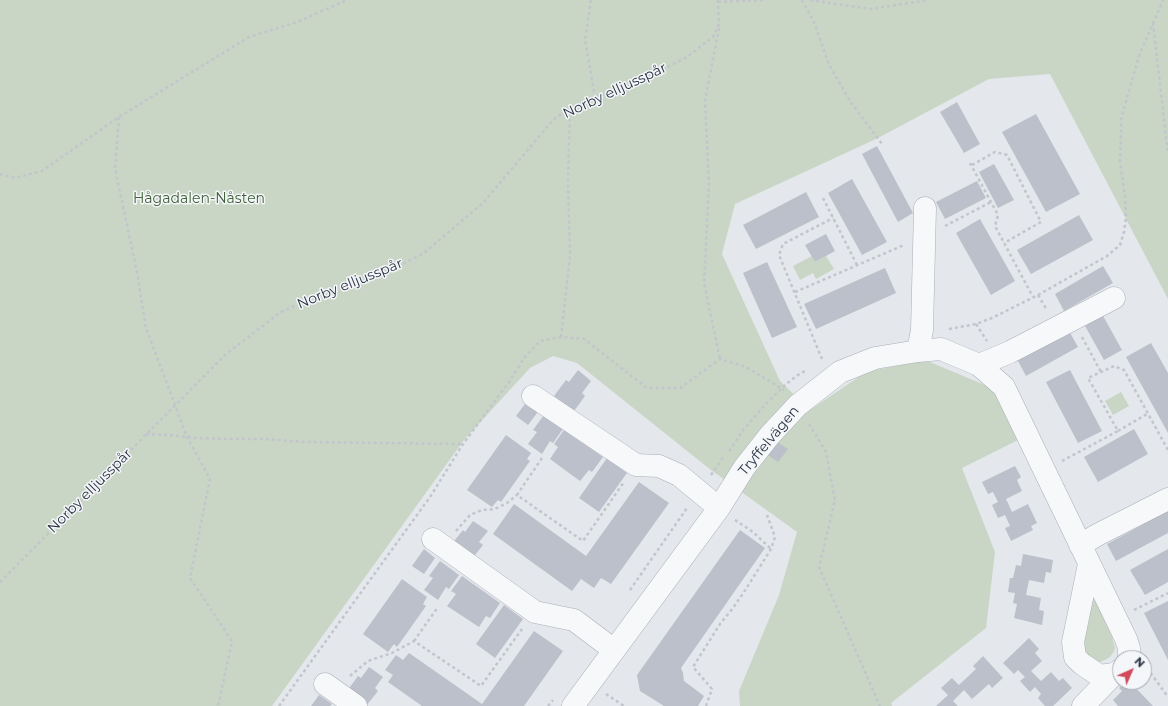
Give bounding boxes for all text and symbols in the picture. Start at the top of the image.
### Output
street label: Norby elljusspår [561,60,669,122]
park label: Hågadalen-Nåsten [133,191,265,207]
street label: Norby elljusspår [295,255,405,313]
street label: Tryffelvägen [735,403,803,479]
street label: Norby elljusspår [44,445,136,537]
north arrow [1112,650,1152,690]
text: N [1132,654,1148,670]

